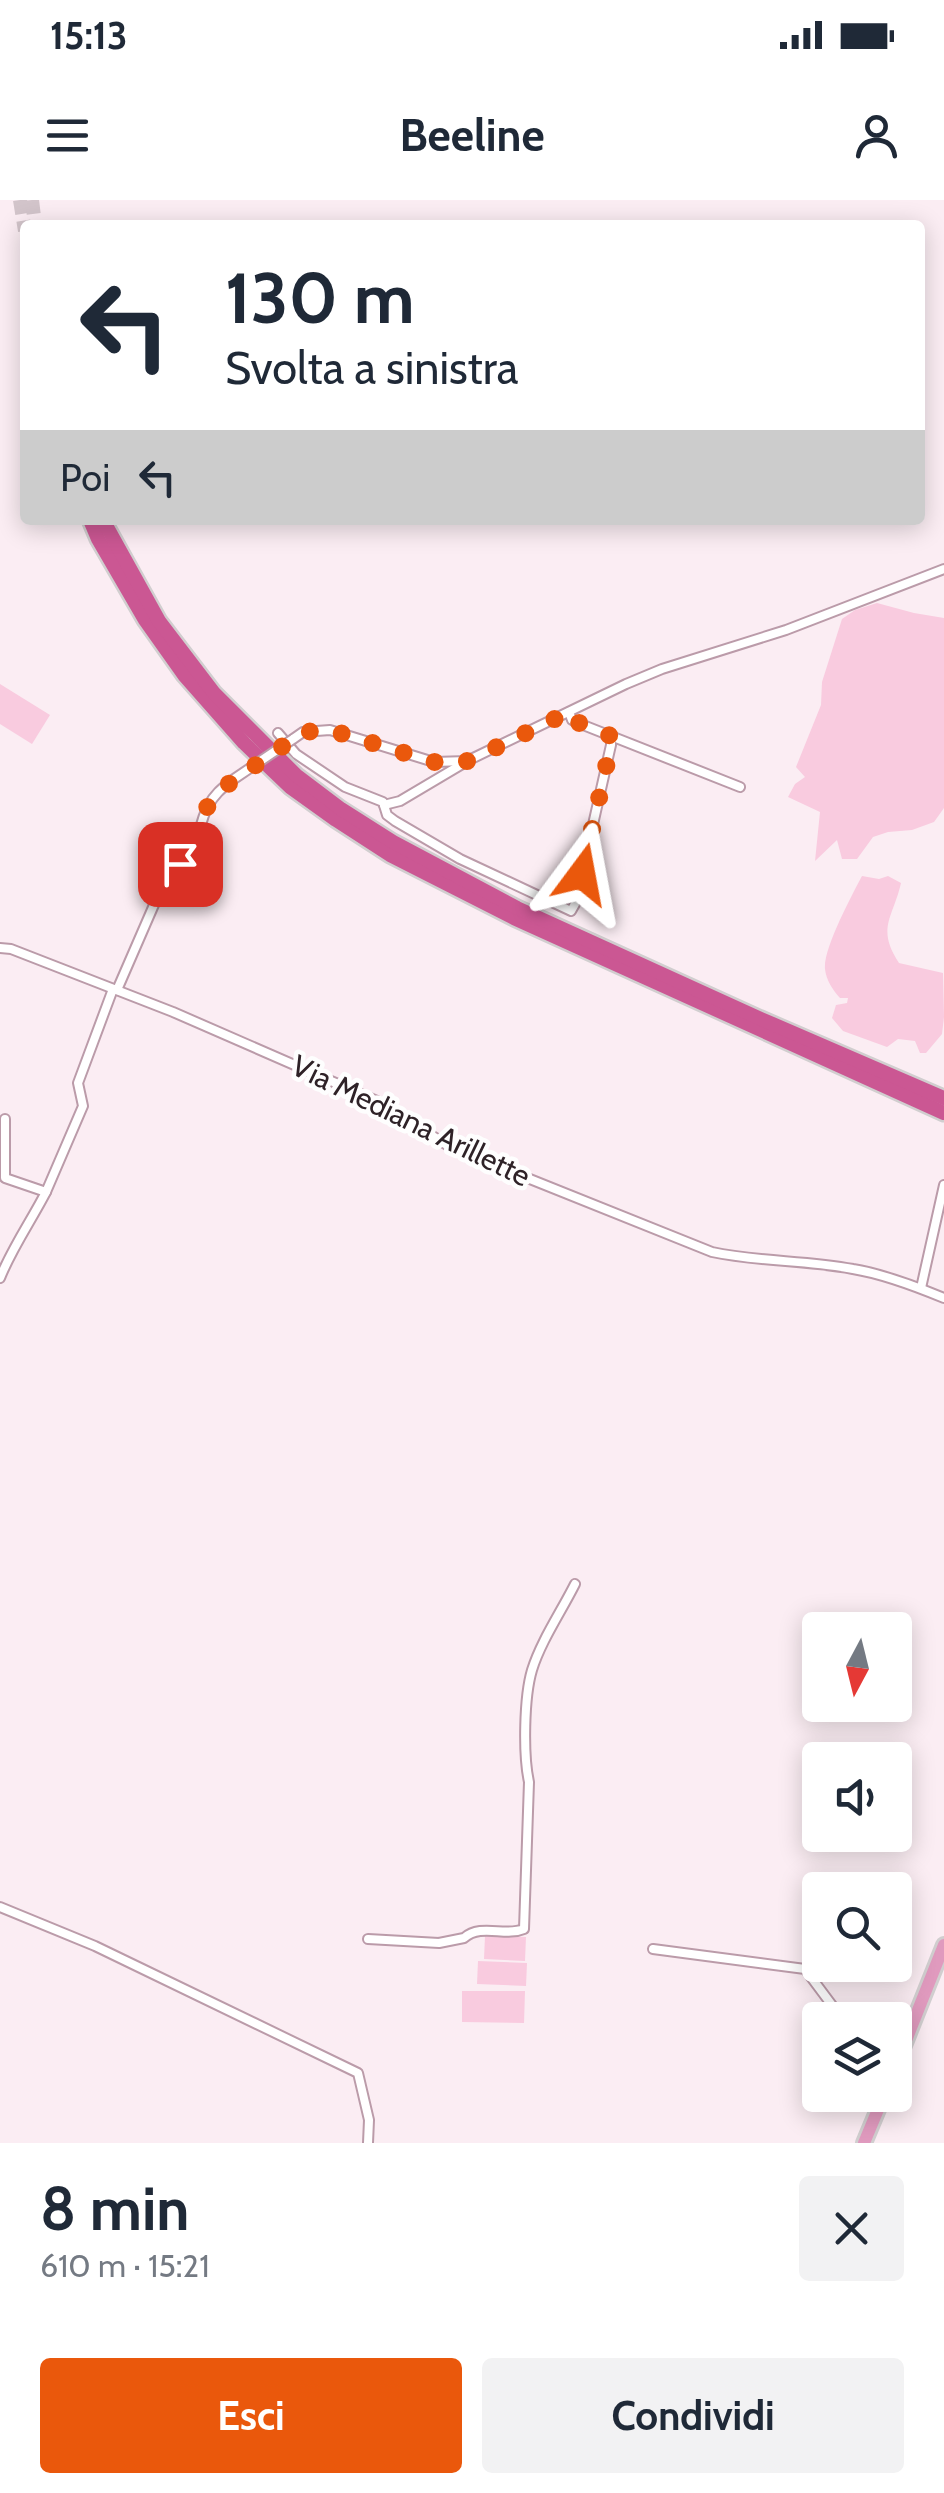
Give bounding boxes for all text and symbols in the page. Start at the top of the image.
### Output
text: 15:13 [50,12,127,59]
icon: menu [40,108,95,163]
text: Beeline [399,108,545,162]
icon: person [849,108,904,163]
text: 130 m [225,255,415,341]
icon: left [60,260,190,390]
text: Svolta a sinistra [225,341,518,395]
icon: left [130,450,185,505]
text: Poi [60,454,110,501]
pin [138,822,223,907]
position arrow [530,822,634,926]
icon: arrive [153,837,208,892]
street label: Via Mediana Arillette [286,1047,537,1194]
north arrow [802,1612,912,1722]
map controls [802,1612,912,2112]
button: sound [802,1742,912,1852]
button: search [802,1872,912,1982]
button: layers [802,2002,912,2112]
text: 8 min [40,2172,189,2245]
button: close [799,2176,904,2281]
text: 610 m · 15:21 [40,2246,210,2285]
button: Esci [40,2358,462,2473]
button: Condividi [482,2358,904,2473]

